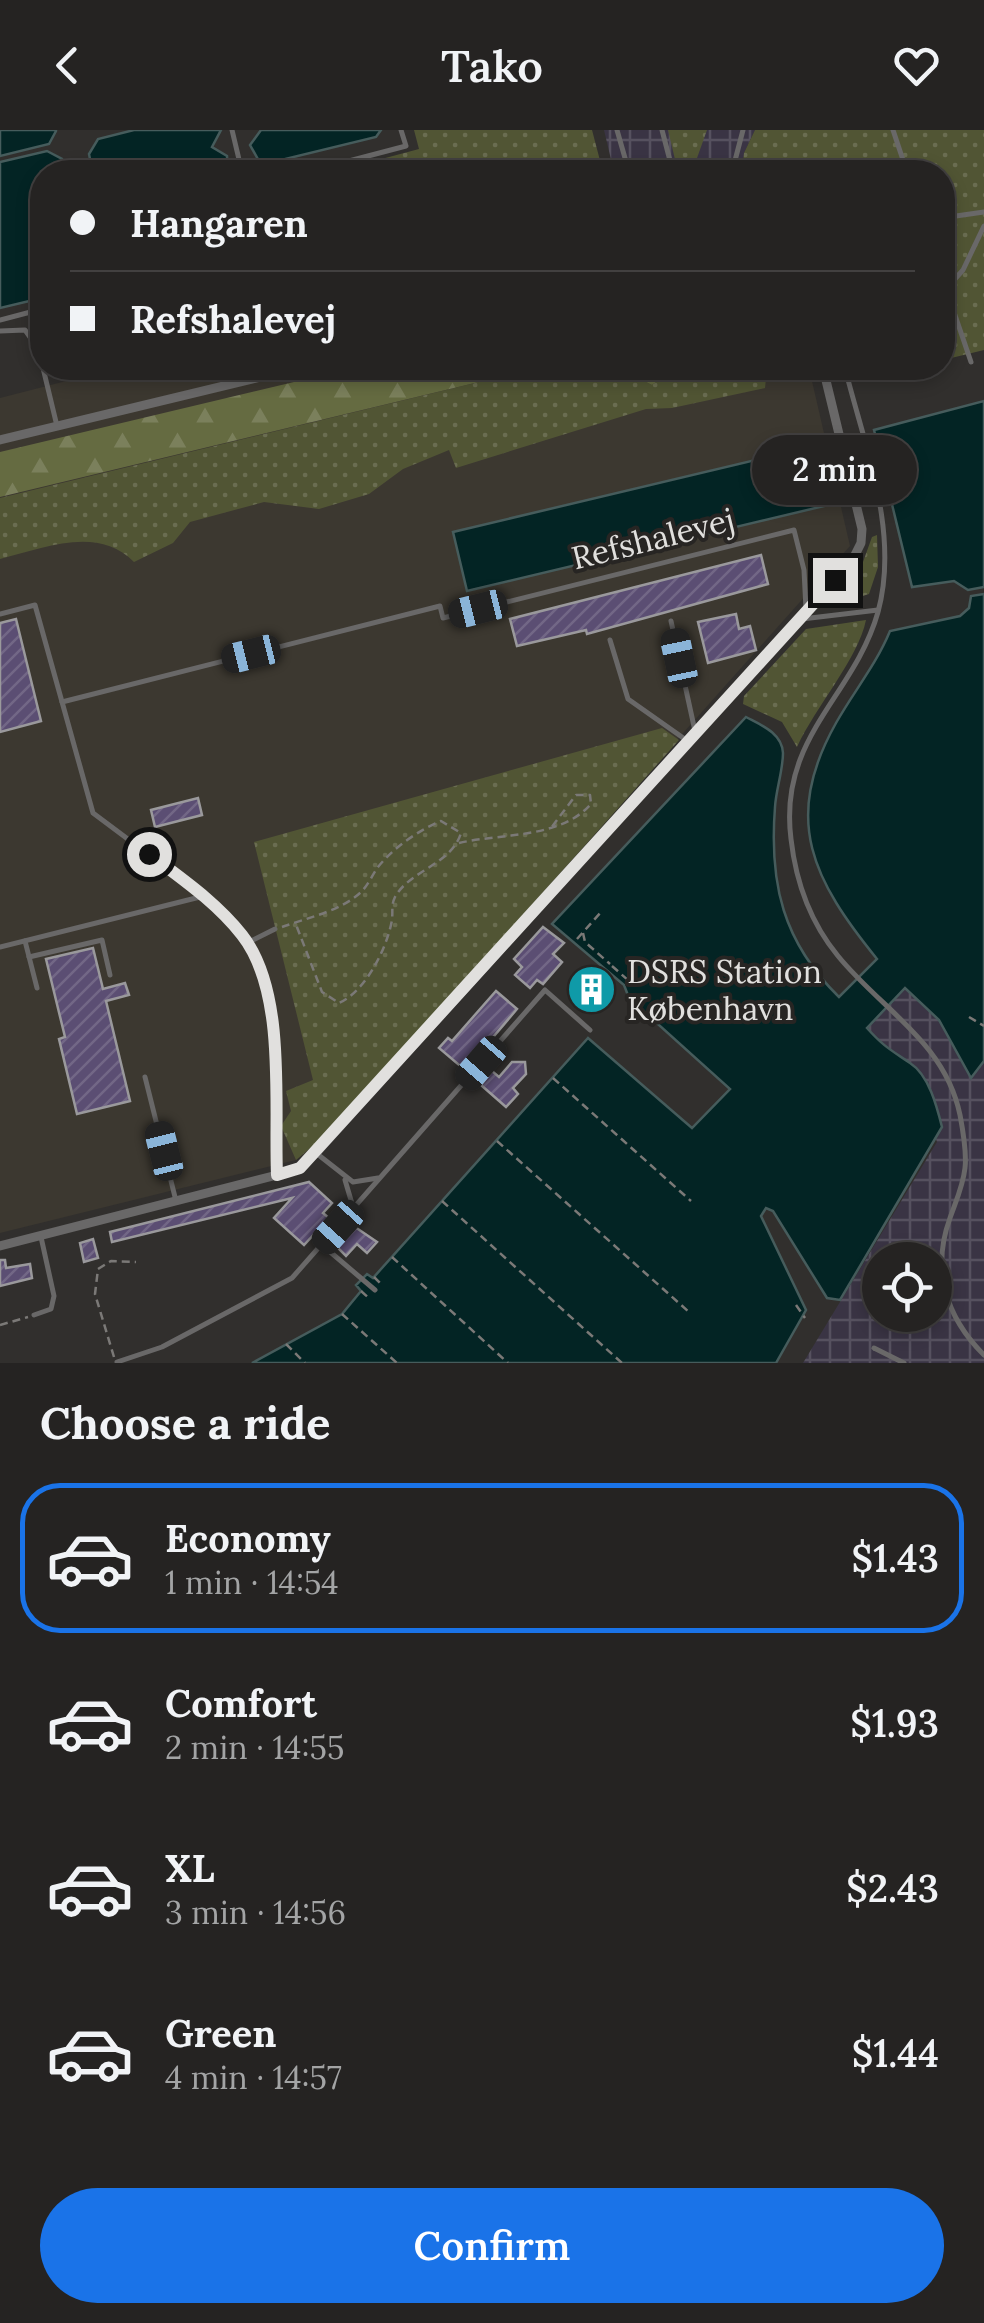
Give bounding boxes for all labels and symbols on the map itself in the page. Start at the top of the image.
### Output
callout: 2 min [752,435,918,505]
street label: Refshalevej [567,499,738,579]
route end [813,558,858,603]
car [445,587,511,631]
car [658,626,700,690]
car [218,632,284,676]
route start [127,832,172,877]
place label: DSRS Station København [627,951,822,1029]
building icon: DSRS Station København [566,964,618,1016]
car [450,1031,512,1095]
car [142,1118,186,1184]
car [307,1195,369,1259]

